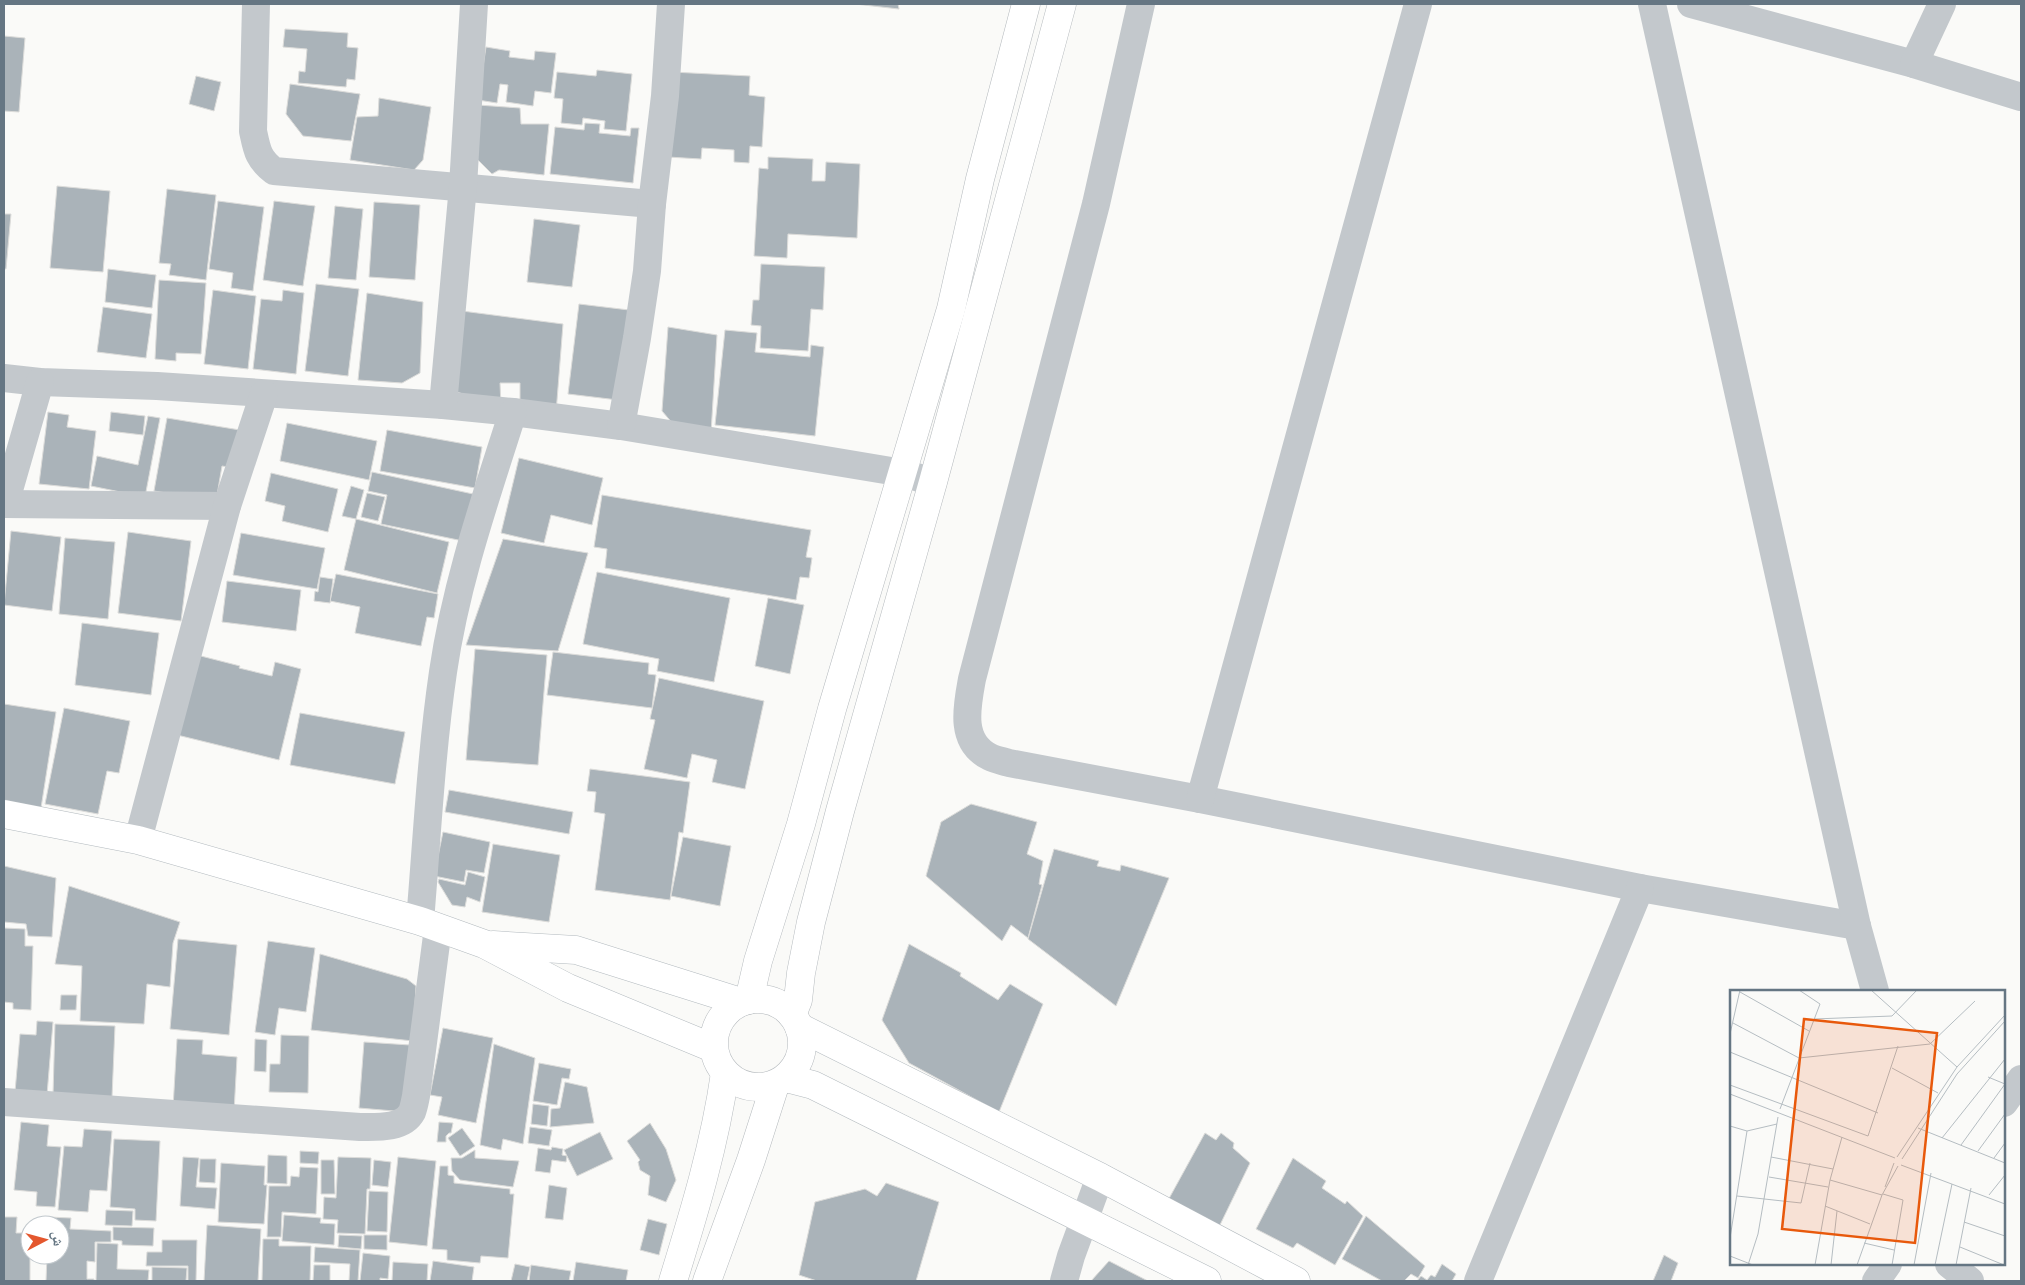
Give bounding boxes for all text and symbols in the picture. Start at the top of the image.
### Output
inset map [1730,990,2005,1265]
north arrow [20,1215,70,1265]
text: ش [48,1230,68,1247]

